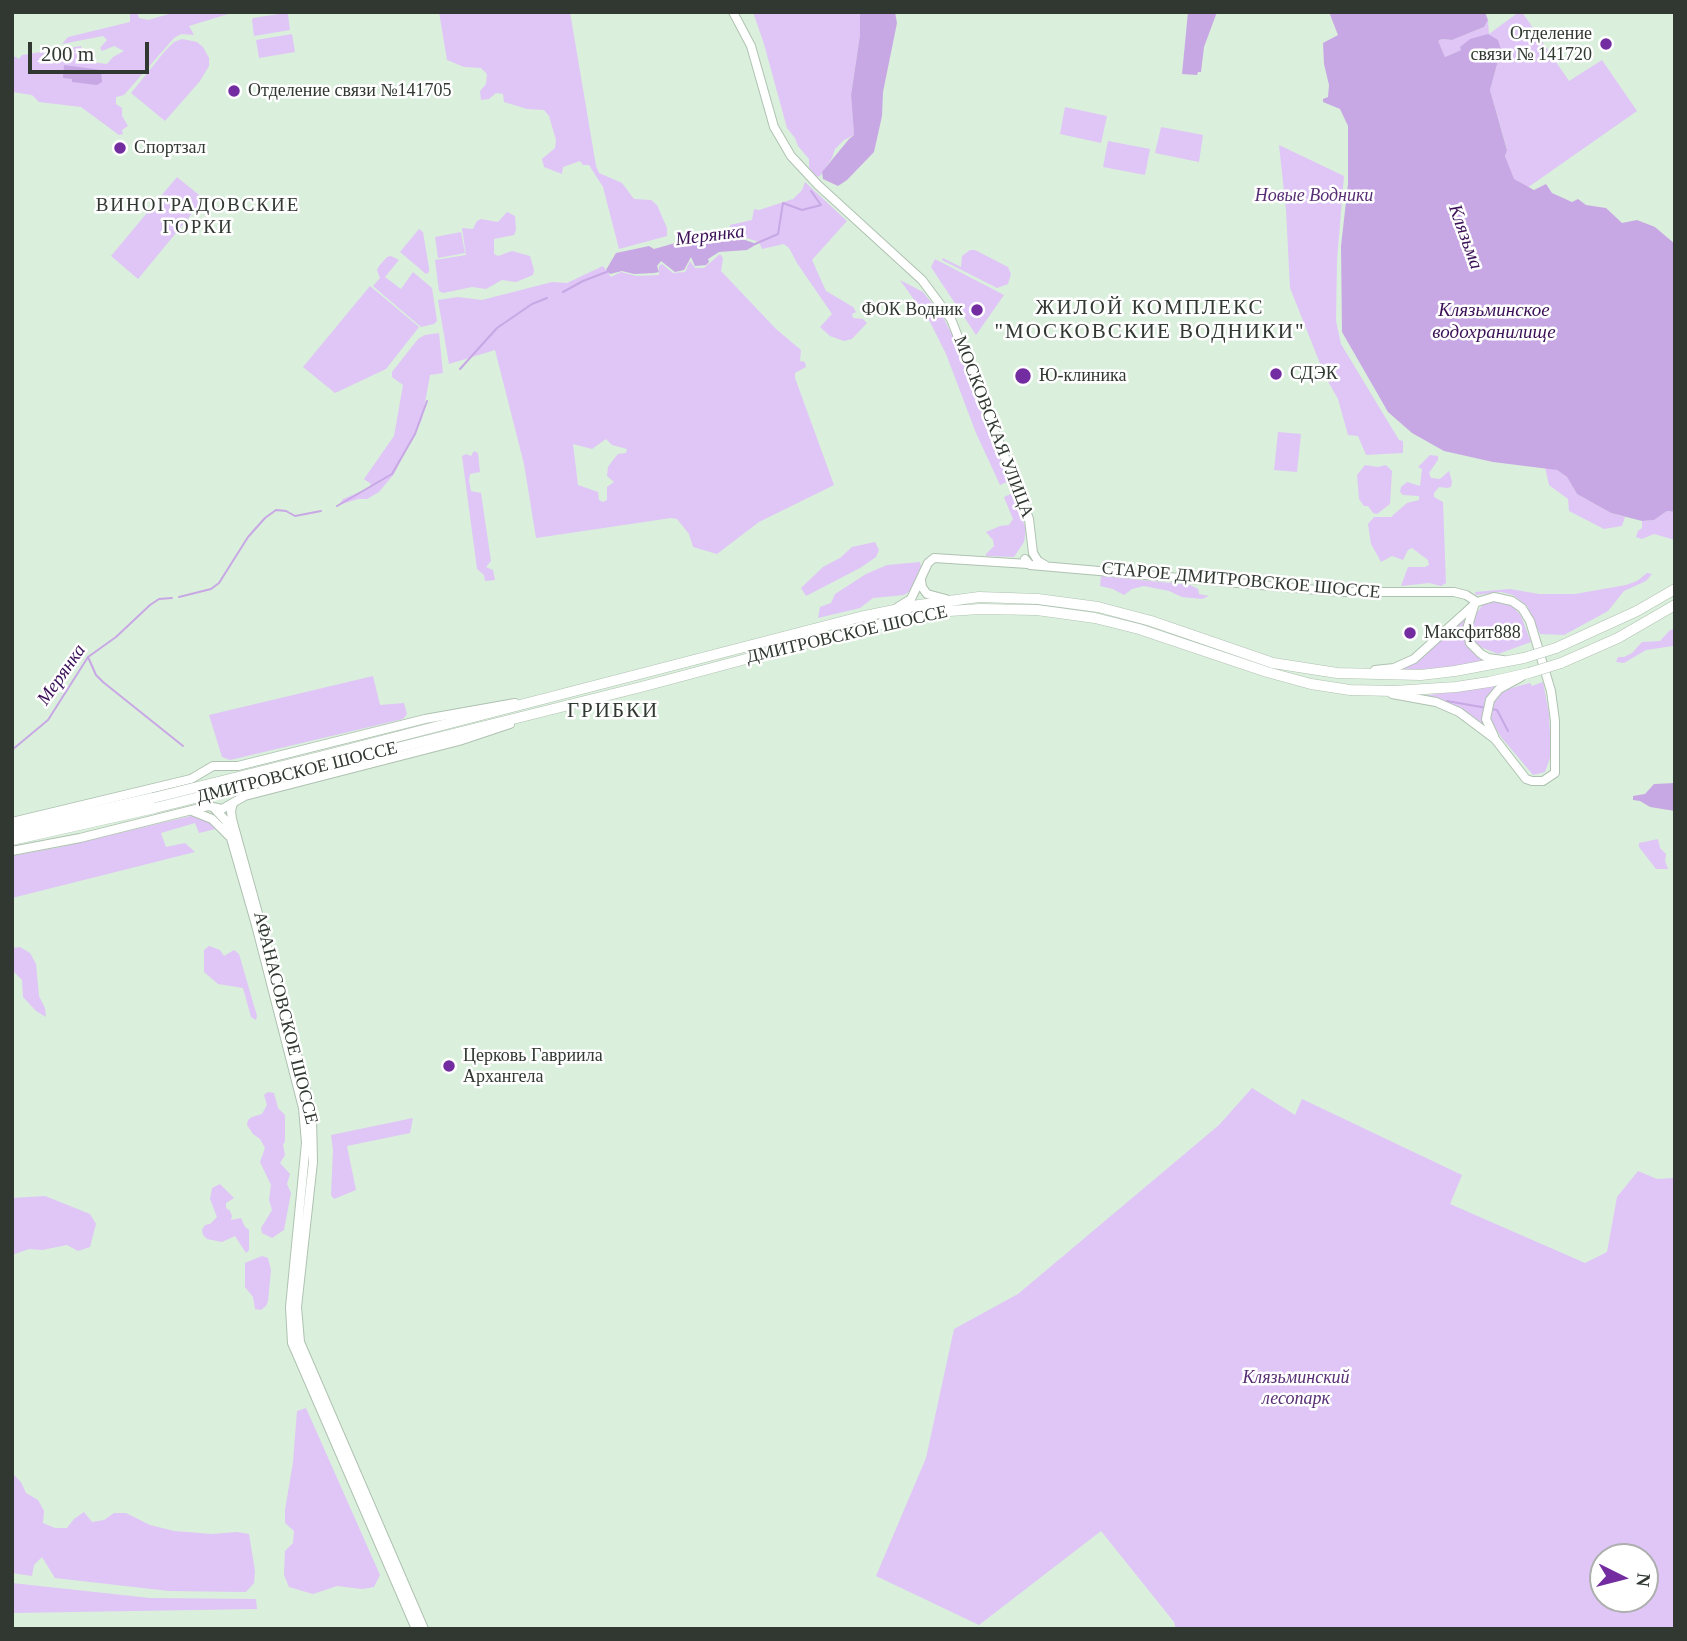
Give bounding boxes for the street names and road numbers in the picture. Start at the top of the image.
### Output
street label: МОСКОВСКАЯ УЛИЦА [948,333,1038,521]
street label: СТАРОЕ ДМИТРОВСКОЕ ШОССЕ [1101,558,1381,604]
street label: ДМИТРОВСКОЕ ШОССЕ [744,601,950,669]
street label: ДМИТРОВСКОЕ ШОССЕ [194,738,400,808]
street label: АФАНАСОВСКОЕ ШОССЕ [248,909,322,1127]

